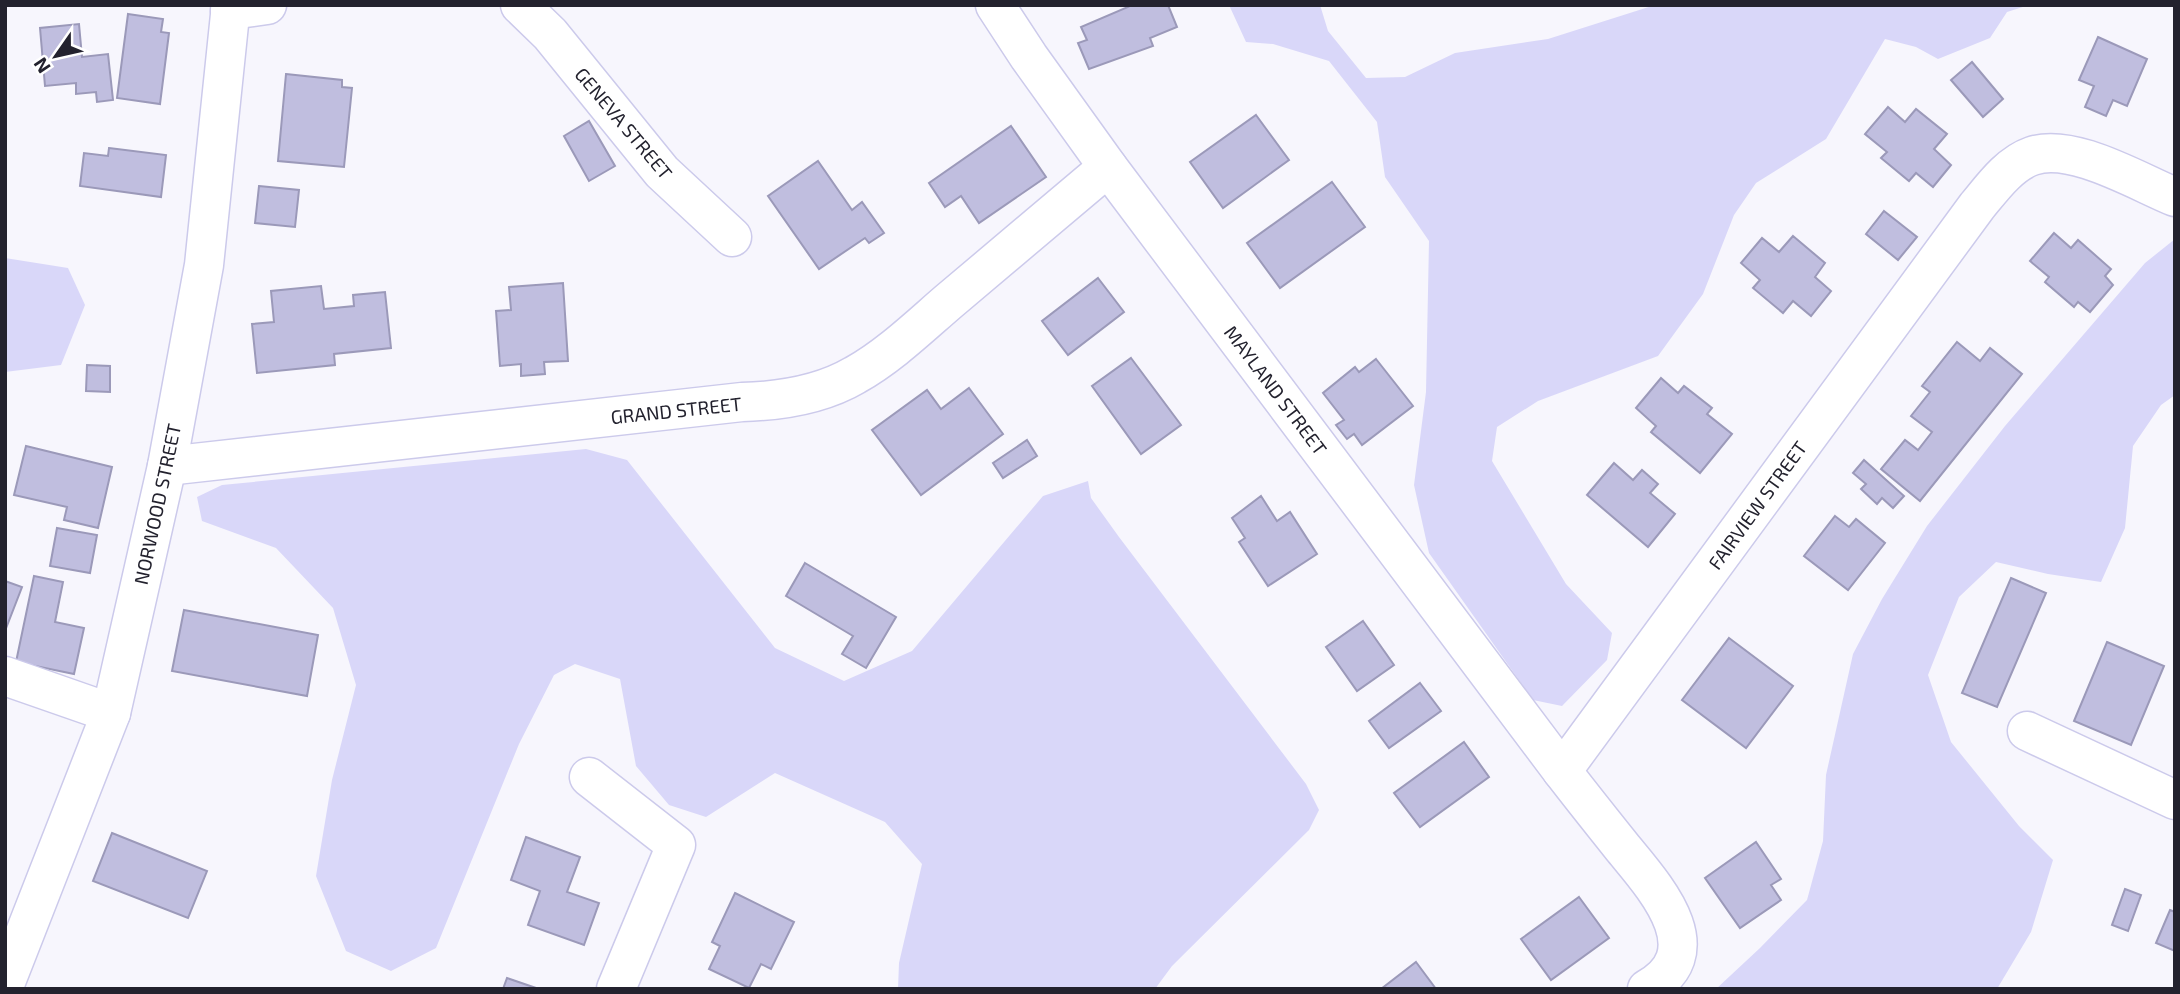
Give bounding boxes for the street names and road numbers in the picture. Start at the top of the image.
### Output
street label: GENEVA STREET [571,62,677,184]
street label: MAYLAND STREET [1220,321,1332,459]
street label: GRAND STREET [609,392,743,428]
street label: NORWOOD STREET [129,421,185,587]
street label: FAIRVIEW STREET [1703,436,1811,574]

